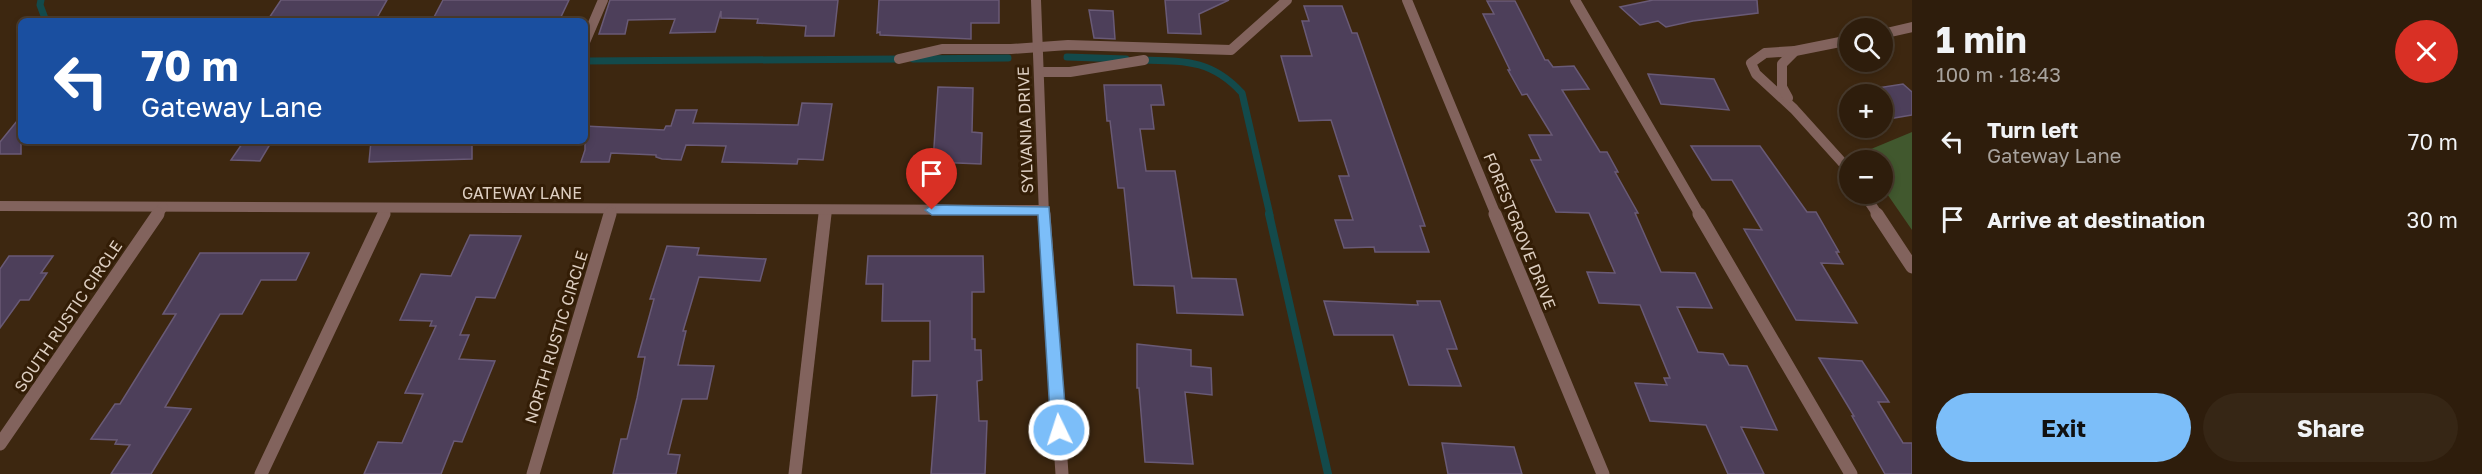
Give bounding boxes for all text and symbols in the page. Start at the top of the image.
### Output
map controls [1839,18,1893,204]
button: search [1839,18,1893,72]
text: 1 min [1936,18,2027,61]
button: close [2395,20,2458,83]
text: 70 m [141,40,238,90]
icon: left [42,42,120,120]
text: 100 m · 18:43 [1936,62,2061,86]
street label: SYLVANIA DRIVE [1013,66,1037,194]
button: + [1839,84,1893,138]
text: Gateway Lane [141,91,322,123]
text: Turn left [1987,116,2078,143]
icon: left [1936,125,1969,158]
text: 70 m [2408,128,2458,155]
text: Gateway Lane [1987,143,2121,167]
pin [906,148,957,210]
street label: FORESTGROVE DRIVE [1479,150,1561,312]
button: − [1839,150,1893,204]
icon: arrive [915,157,948,190]
street label: GATEWAY LANE [462,183,582,203]
icon: arrive [1936,203,1969,236]
text: Arrive at destination [1987,206,2205,233]
text: 30 m [2407,206,2458,233]
street label: SOUTH RUSTIC CIRCLE [10,236,126,396]
street label: NORTH RUSTIC CIRCLE [520,248,592,426]
button: Exit [1936,393,2191,462]
button: Share [2203,393,2458,462]
position arrow [1027,398,1091,462]

